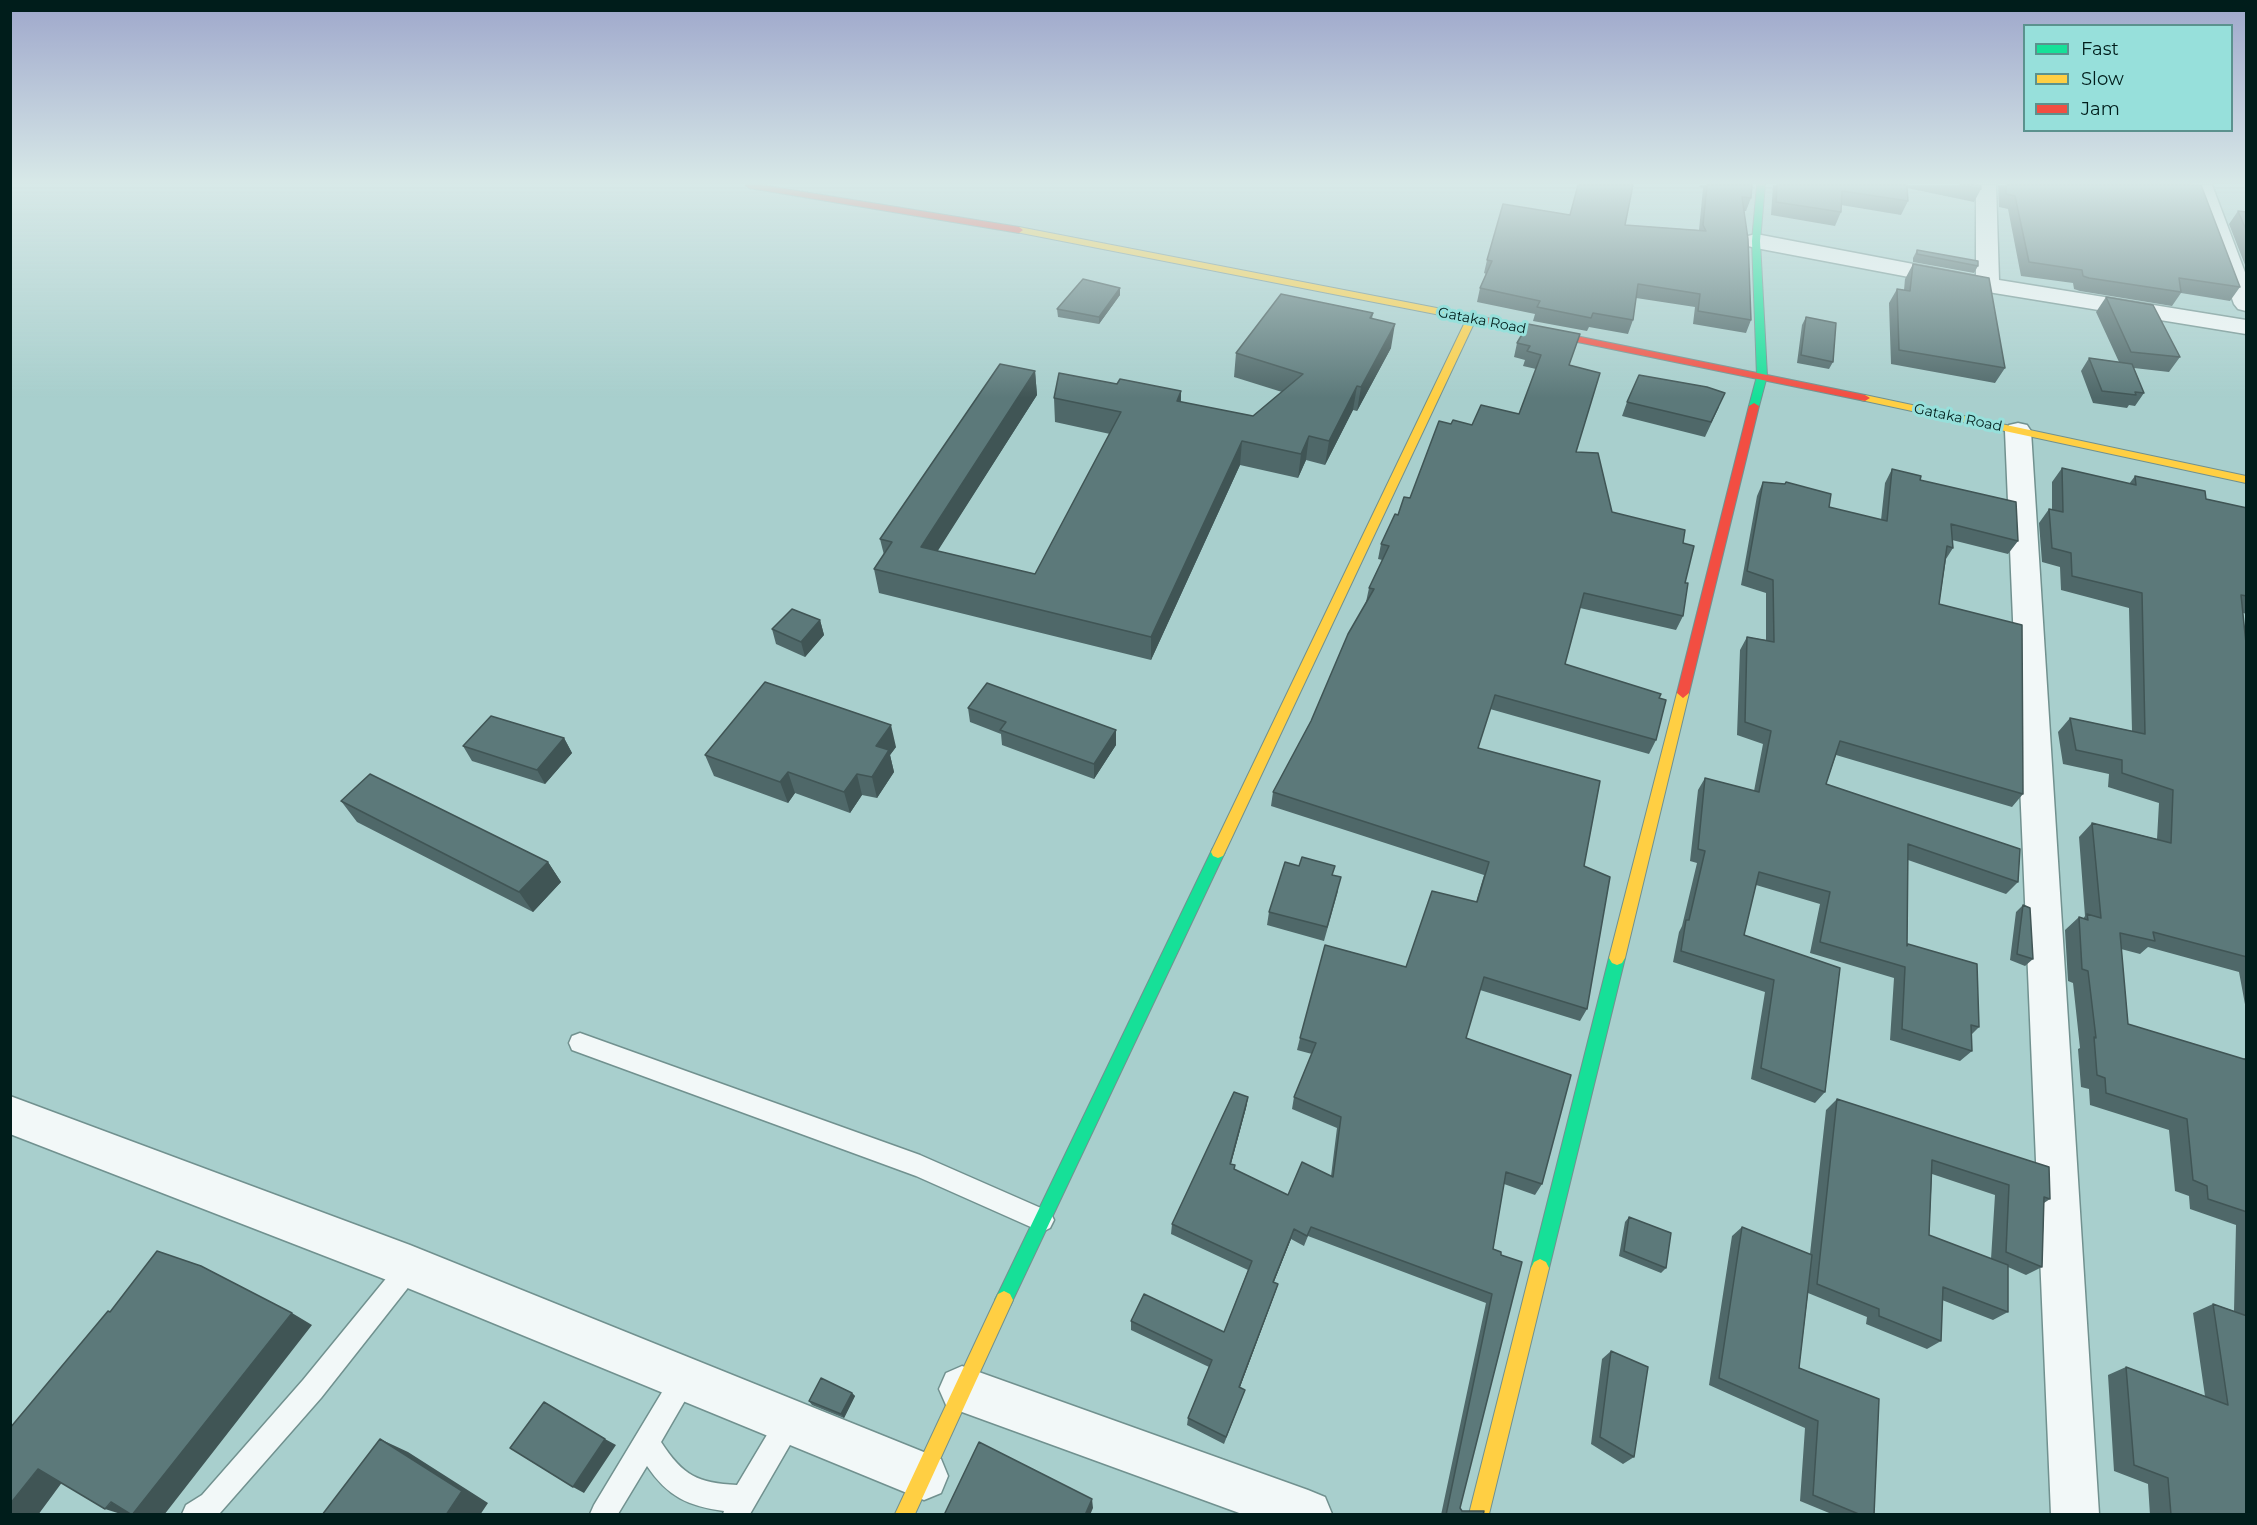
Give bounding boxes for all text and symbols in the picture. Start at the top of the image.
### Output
legend [2023,24,2233,132]
text: Fast [2081,38,2119,60]
text: Slow [2081,68,2124,90]
text: Jam [2081,98,2120,120]
street label: Gataka Road [1436,304,1528,338]
street label: Gataka Road [1912,400,2004,436]

